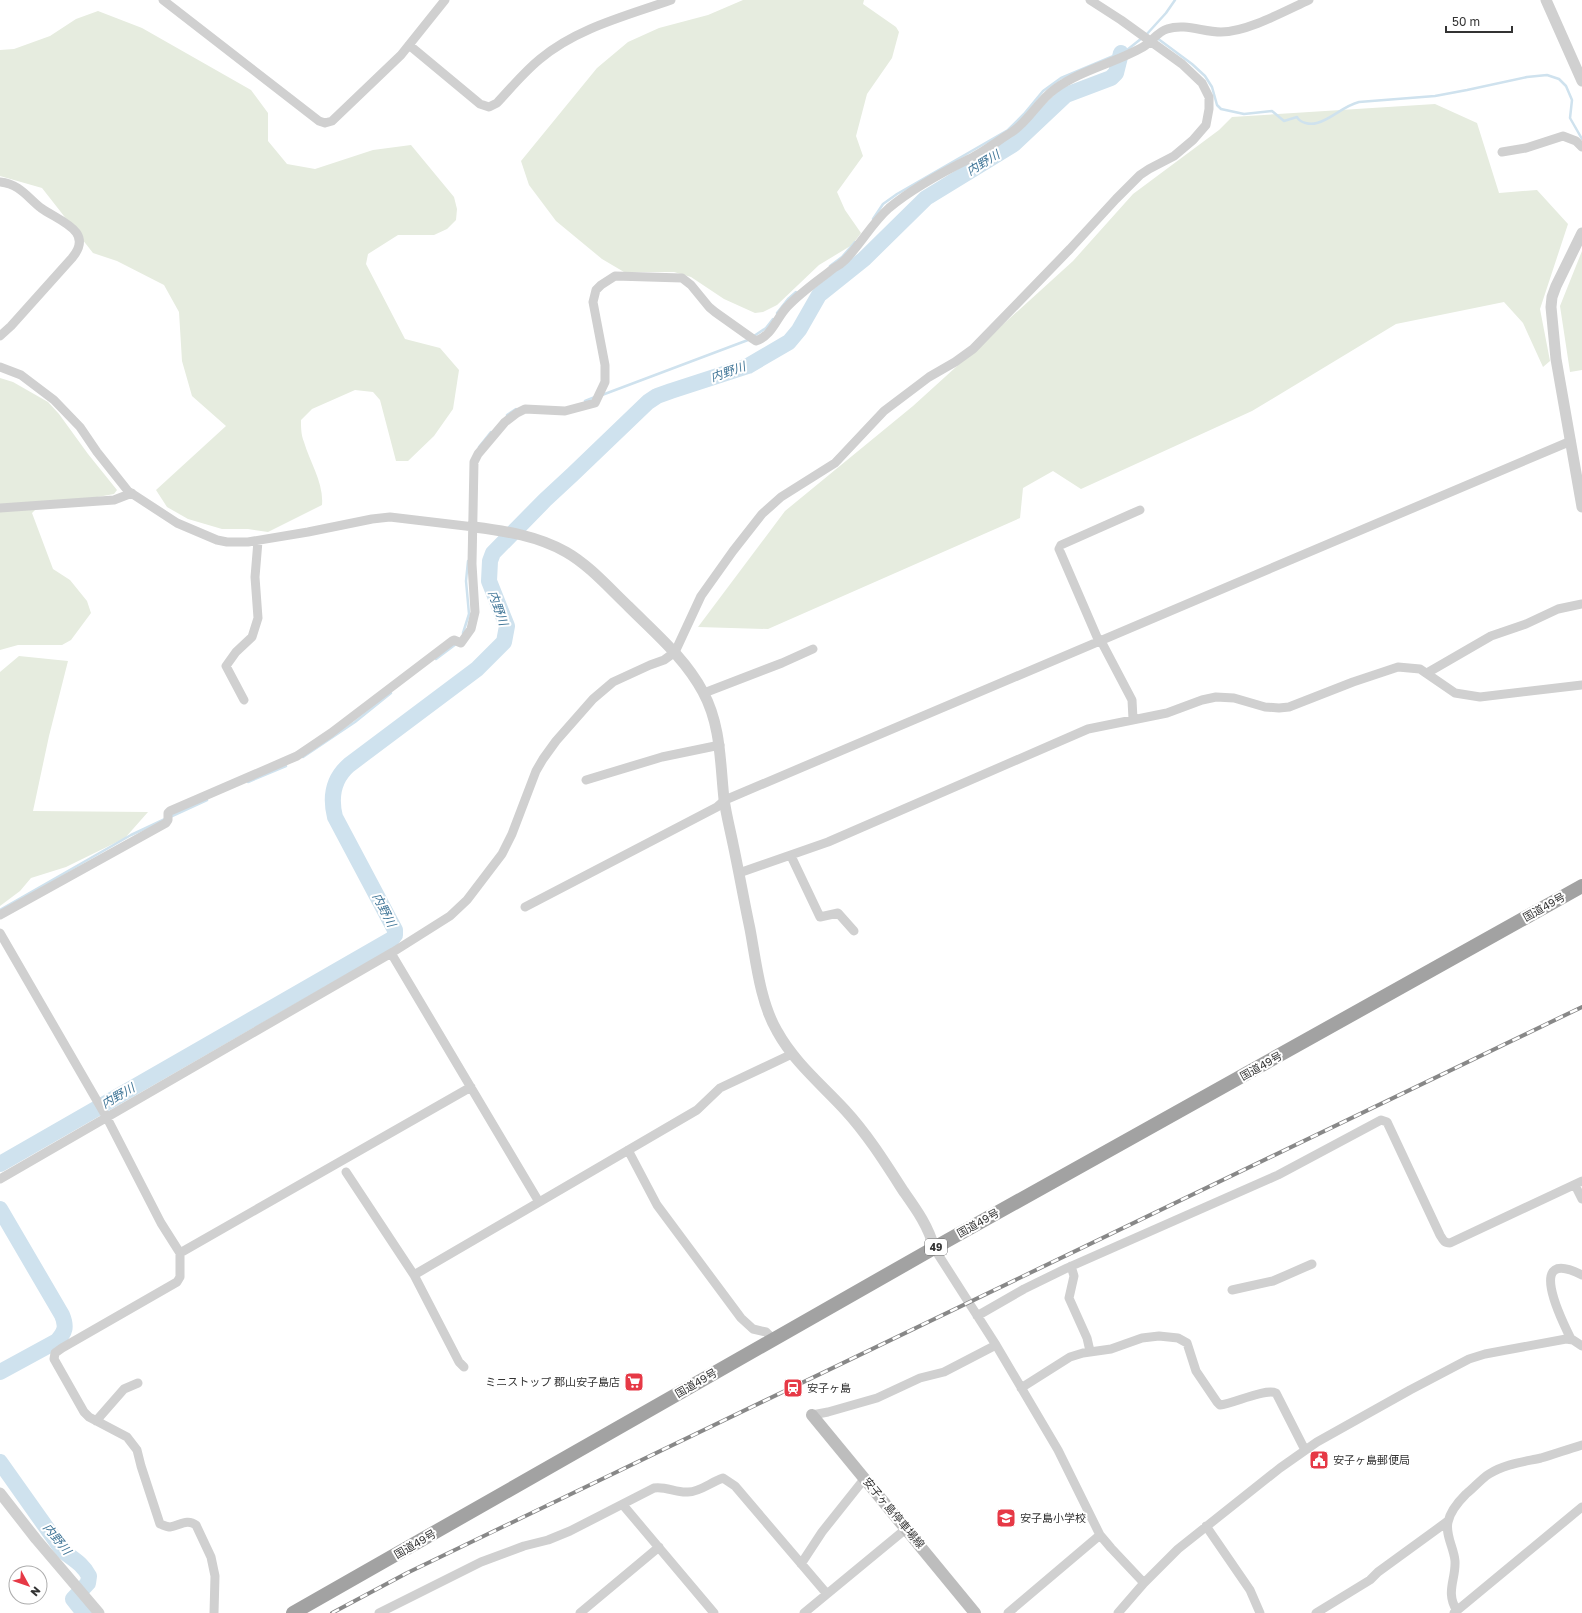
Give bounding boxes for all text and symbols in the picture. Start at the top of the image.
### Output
scale bar [1446,8,1512,34]
text: 50 m [1452,14,1480,29]
water label: 内野川 [963,146,1004,178]
water label: 内野川 [708,358,749,384]
water label: 内野川 [486,588,512,629]
water label: 内野川 [370,890,400,931]
street label: 国道49号 [1520,890,1567,923]
street label: 国道49号 [1237,1049,1284,1082]
water label: 内野川 [98,1079,139,1111]
street label: 国道49号 [954,1206,1001,1239]
road number: 49 [925,1239,947,1255]
street label: 国道49号 [672,1365,719,1400]
supermarket icon: ミニストップ 郡山安子島店 [623,1371,645,1393]
place label: ミニストップ 郡山安子島店 [485,1375,620,1388]
station icon: 安子ヶ島 [782,1377,804,1399]
place label: 安子ヶ島 [807,1381,851,1394]
public building icon: 安子ヶ島郵便局 [1308,1449,1330,1471]
place label: 安子ヶ島郵便局 [1333,1453,1410,1466]
street label: 安子ヶ島停車場線 [861,1475,928,1551]
school or university icon: 安子島小学校 [995,1507,1017,1529]
place label: 安子島小学校 [1020,1511,1086,1524]
water label: 内野川 [40,1520,76,1559]
street label: 国道49号 [391,1526,438,1561]
north arrow [8,1565,48,1605]
text: N [28,1584,44,1599]

